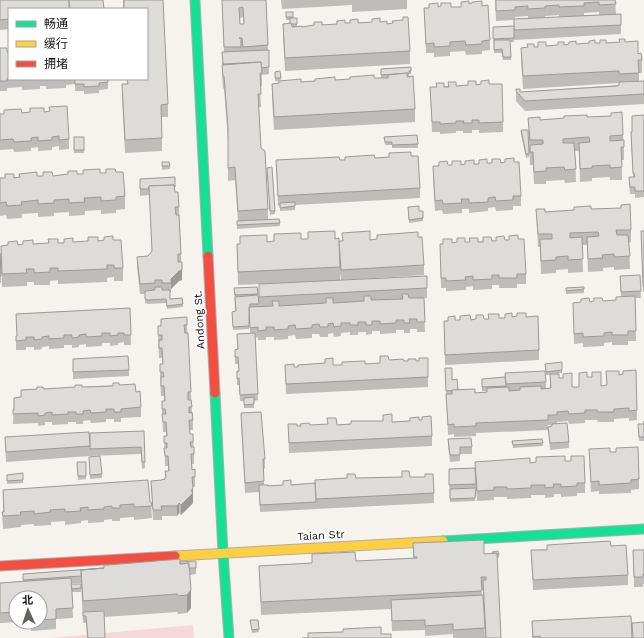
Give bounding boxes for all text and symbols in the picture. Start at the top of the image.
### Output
legend [8,8,148,80]
text: 畅通 [44,17,68,31]
text: 缓行 [44,37,68,51]
text: 拥堵 [44,57,68,71]
street label: Andong St. [191,290,208,350]
street label: Taian Str [297,528,346,543]
north arrow [8,590,48,630]
text: 北 [22,594,33,607]

